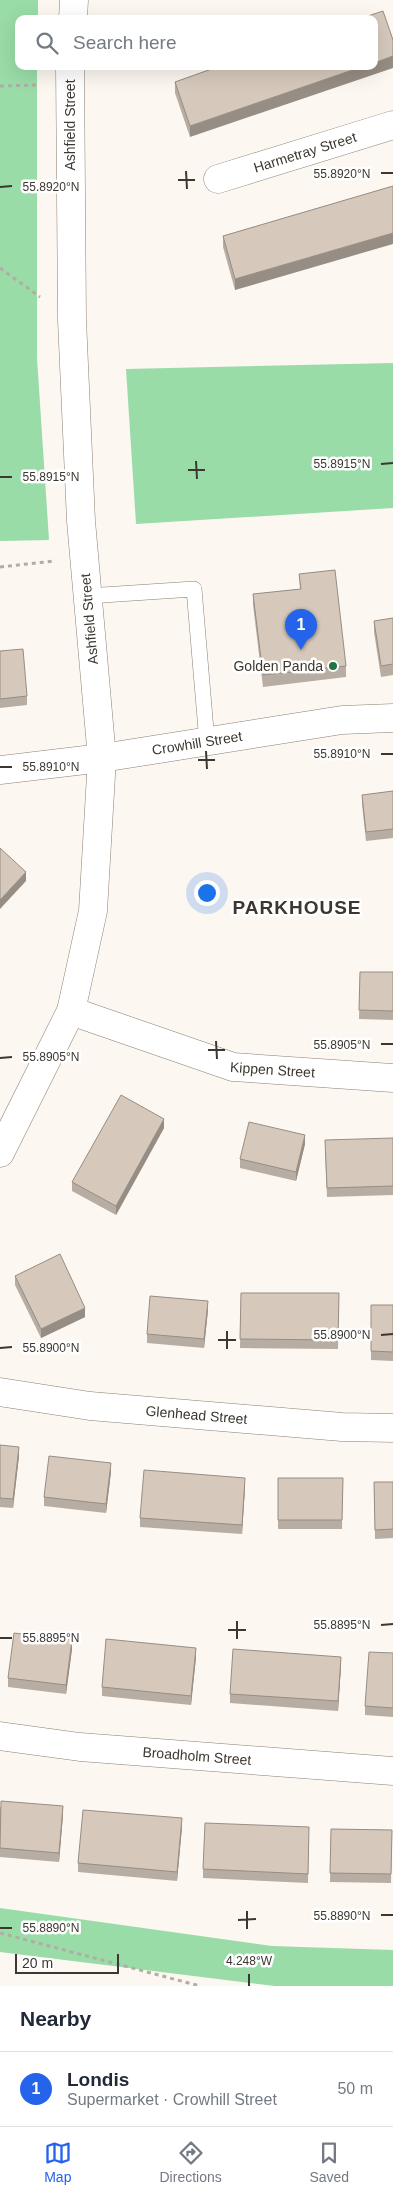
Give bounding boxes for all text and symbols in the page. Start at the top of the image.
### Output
search box [15,15,378,70]
icon: search [33,29,61,57]
text: Search here [73,32,177,53]
street label: Ashfield Street [62,79,78,171]
street label: Harmetray Street [252,129,358,176]
text: 55.8920°N [314,167,370,181]
text: 55.8920°N [23,180,79,194]
text: 55.8915°N [314,457,370,471]
text: 55.8915°N [23,470,79,484]
street label: Ashfield Street [77,573,101,665]
pin: 1 [285,609,317,650]
place label: Golden Panda [233,658,323,674]
marker: Golden Panda [327,660,339,672]
street label: Crowhill Street [151,728,243,758]
text: 55.8910°N [314,747,370,761]
text: 55.8910°N [23,760,79,774]
your location [194,880,220,906]
district label: PARKHOUSE [233,897,362,918]
text: 55.8905°N [314,1038,370,1052]
text: 55.8905°N [23,1050,79,1064]
street label: Kippen Street [230,1059,316,1081]
text: 55.8900°N [314,1328,370,1342]
text: 55.8900°N [23,1341,79,1355]
street label: Glenhead Street [145,1403,248,1427]
text: 55.8895°N [314,1618,370,1632]
text: 55.8895°N [23,1631,79,1645]
street label: Broadholm Street [142,1744,252,1768]
text: 55.8890°N [314,1909,370,1923]
text: 55.8890°N [23,1921,79,1935]
scale bar [15,1951,119,1974]
text: 4.248°W [226,1954,273,1968]
text: 20 m [22,1955,53,1971]
text: Nearby [20,2007,91,2030]
text: Londis [67,2069,129,2090]
text: 1 [32,2080,40,2097]
text: 50 m [337,2080,373,2097]
text: Supermarket · Crowhill Street [67,2091,277,2108]
tab: Map [44,2139,72,2185]
tab: Directions [160,2139,222,2185]
tab: Saved [309,2139,349,2185]

